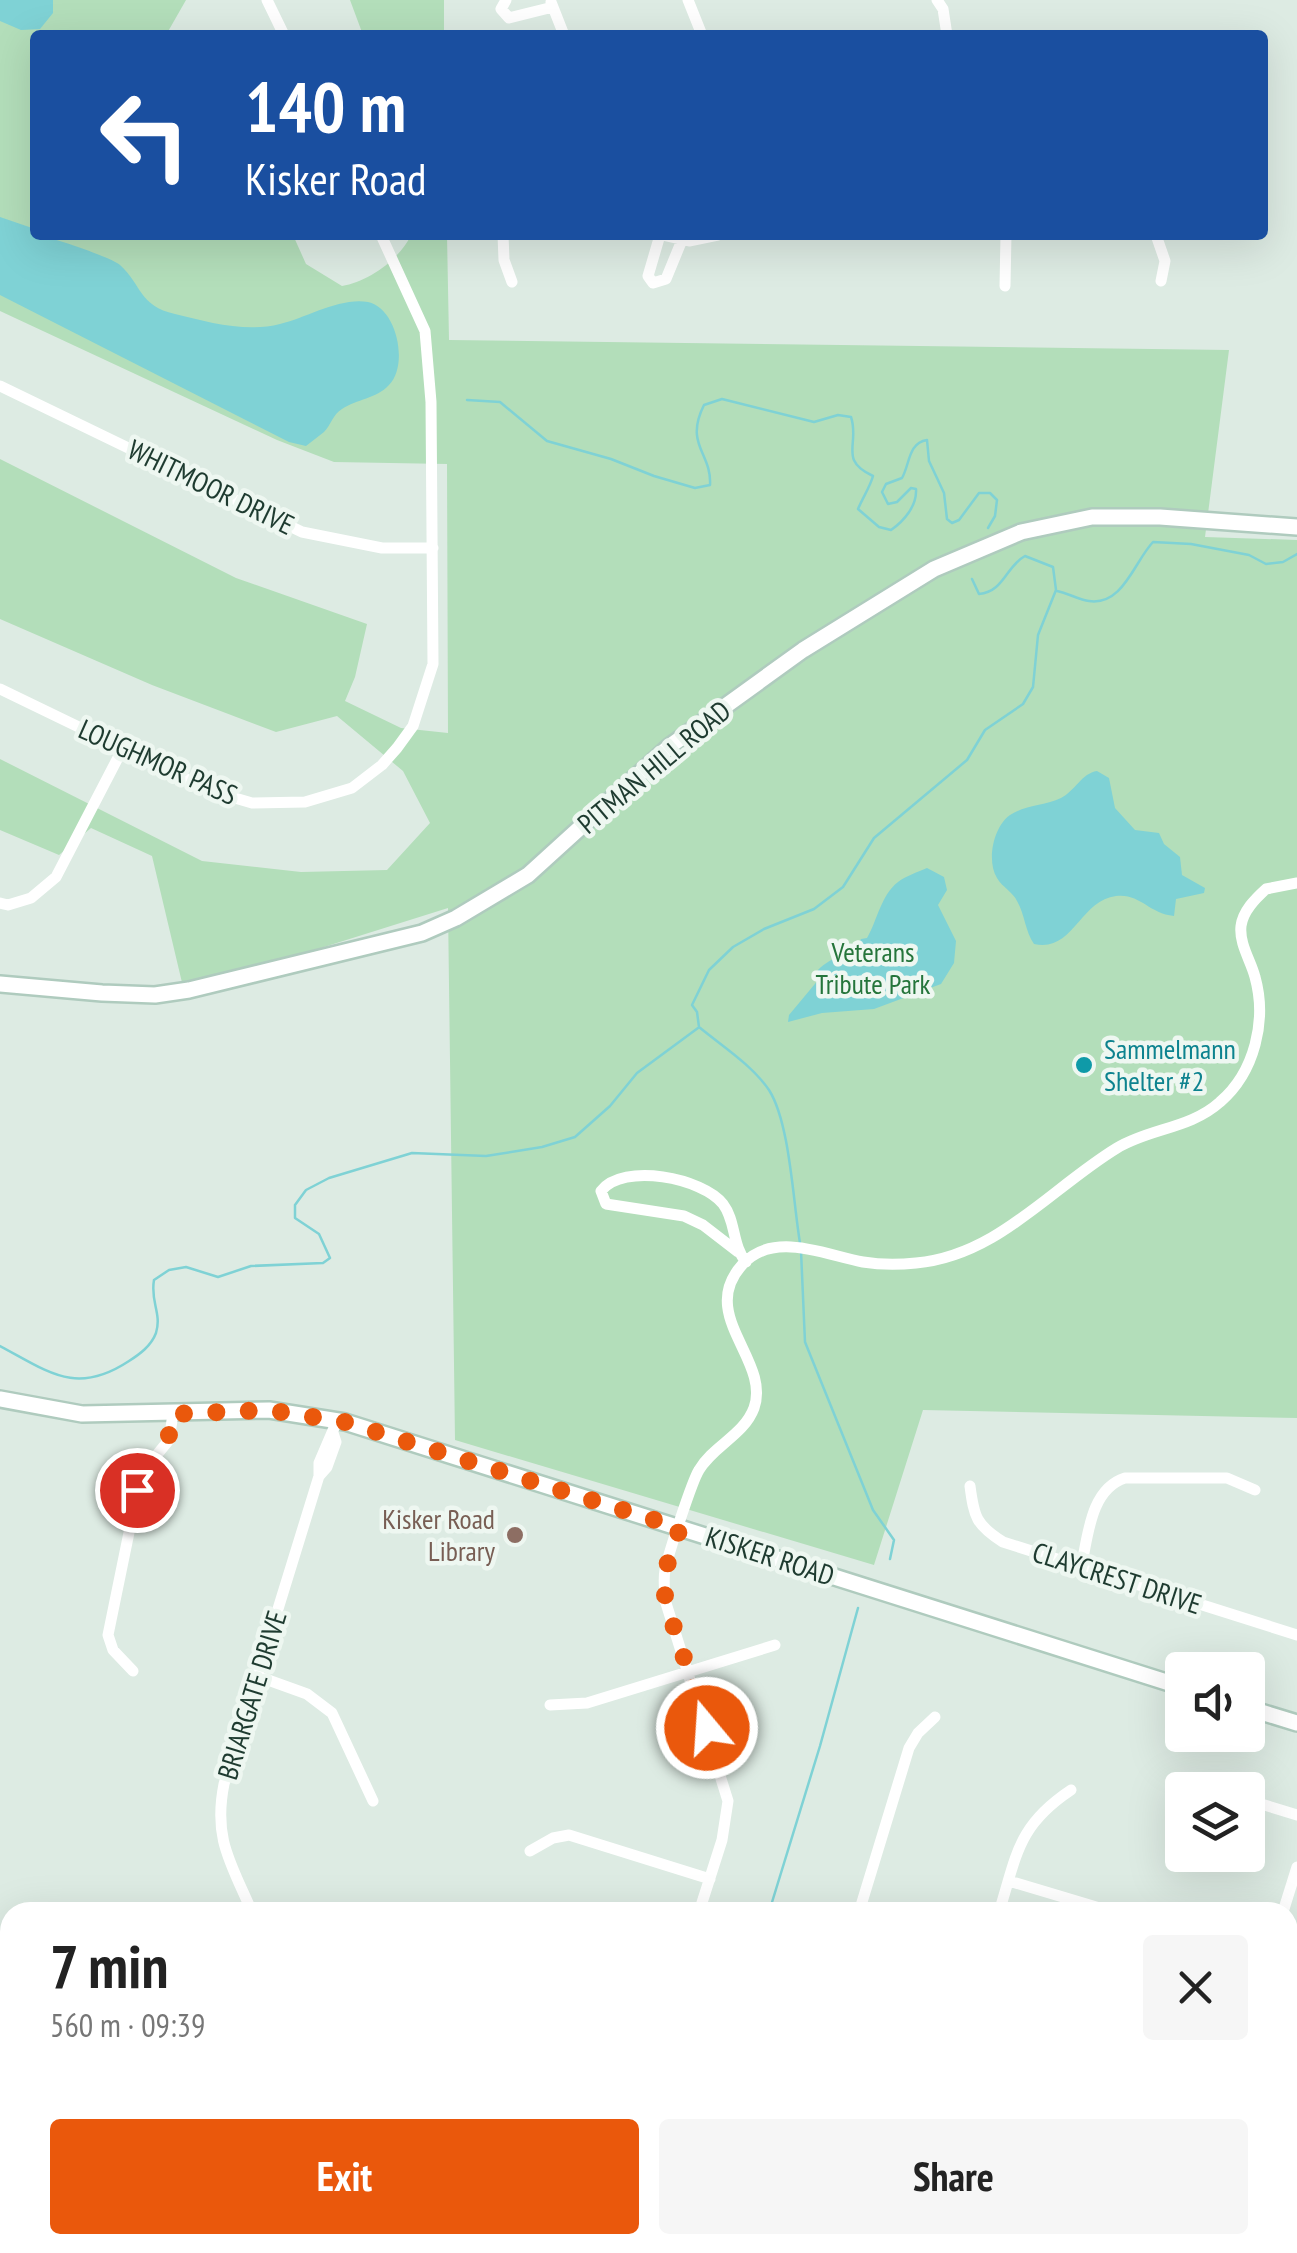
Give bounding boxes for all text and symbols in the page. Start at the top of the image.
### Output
text: 140 m [245,61,406,151]
icon: left [80,70,210,200]
text: Kisker Road [245,149,426,207]
street label: WHITMOOR DRIVE [122,430,300,543]
street label: PITMAN HILL ROAD [569,692,738,841]
street label: LOUGHMOR PASS [73,710,243,813]
park label: Veterans Tribute Park [816,933,931,1002]
place label: Sammelmann Shelter #2 [1104,1030,1236,1099]
marker: Sammelmann Shelter #2 [1073,1054,1095,1076]
pin [95,1448,180,1533]
icon: arrive [110,1463,165,1518]
place label: Kisker Road Library [382,1500,495,1569]
street label: KISKER ROAD [701,1517,839,1594]
marker: Kisker Road Library [504,1524,526,1546]
street label: CLAYCREST DRIVE [1028,1533,1206,1622]
street label: BRIARGATE DRIVE [208,1606,295,1784]
map controls [1165,1652,1265,1872]
button: sound [1165,1652,1265,1752]
position arrow [655,1676,759,1780]
button: layers [1165,1772,1265,1872]
text: 7 min [50,1927,169,2005]
button: close [1143,1935,1248,2040]
text: 560 m · 09:39 [50,2004,205,2046]
button: Exit [50,2119,639,2234]
button: Share [659,2119,1248,2234]

